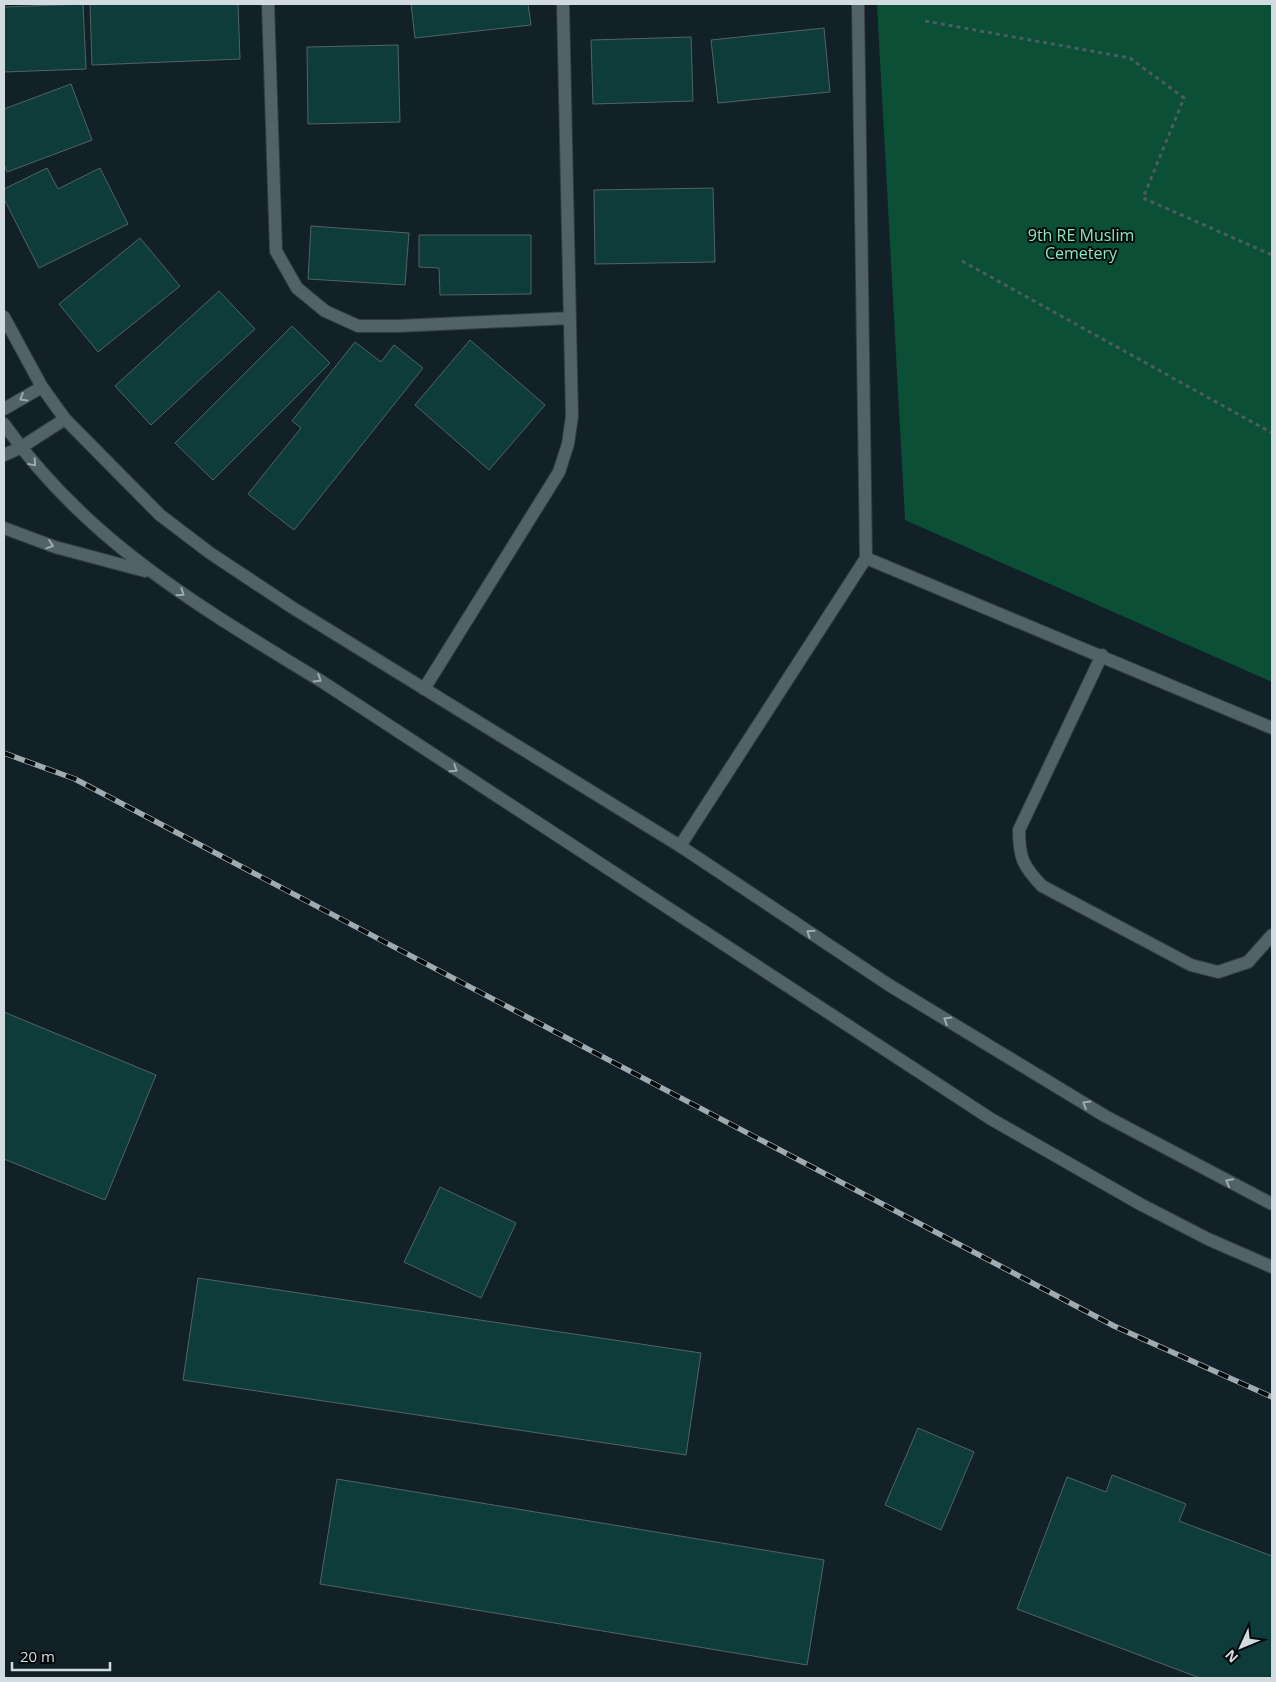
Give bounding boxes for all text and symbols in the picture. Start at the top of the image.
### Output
park label: 9th RE Muslim Cemetery [1028,224,1134,264]
one-way arrow [19,391,28,401]
one-way arrow [28,457,37,466]
one-way arrow [45,539,53,549]
one-way arrow [175,587,184,596]
one-way arrow [313,673,322,683]
one-way arrow [448,763,457,772]
one-way arrow [807,930,816,939]
one-way arrow [944,1016,953,1026]
one-way arrow [1083,1101,1092,1111]
one-way arrow [1225,1178,1234,1188]
north arrow [1216,1622,1266,1672]
scale bar [12,1640,110,1672]
text: 20 m [20,1646,55,1666]
text: N [1220,1646,1242,1667]

